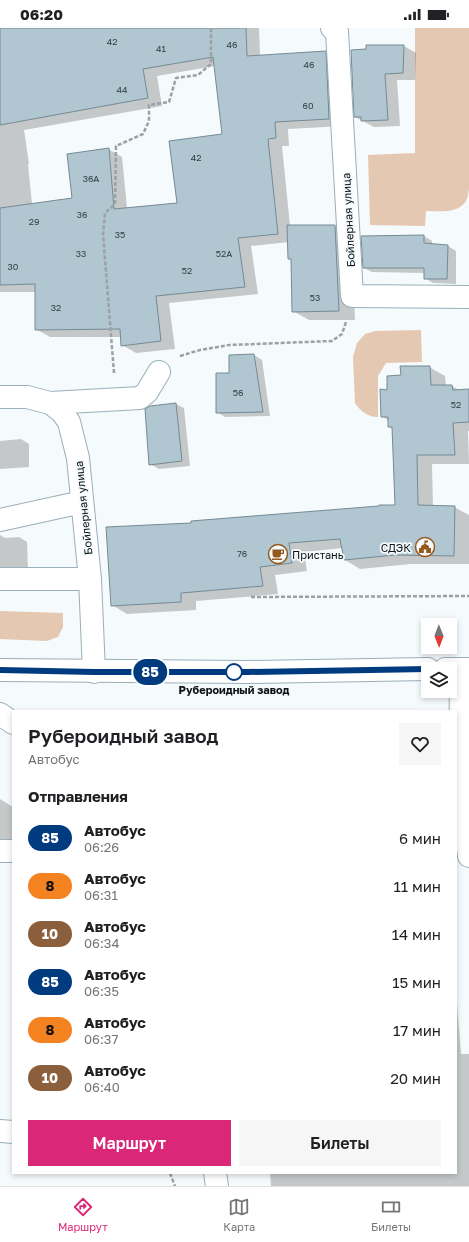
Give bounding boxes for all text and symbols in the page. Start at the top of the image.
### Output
text: 06:20 [20,5,63,23]
house number: 42 [107,36,117,47]
house number: 46 [227,39,237,50]
house number: 41 [156,43,167,54]
house number: 46 [304,59,314,70]
house number: 44 [117,84,128,95]
house number: 60 [302,100,314,111]
house number: 42 [191,152,201,163]
house number: 36А [83,173,99,184]
street label: Бойлерная улица [339,173,357,267]
house number: 36 [77,209,87,220]
house number: 29 [29,216,39,227]
house number: 35 [115,229,125,240]
house number: 33 [76,248,86,259]
house number: 52А [216,248,232,259]
house number: 30 [8,261,19,272]
house number: 52 [182,265,192,276]
house number: 53 [310,292,320,303]
house number: 32 [51,302,61,313]
house number: 56 [233,387,243,398]
house number: 52 [451,399,461,410]
street label: Бойлерная улица [72,460,94,556]
public building icon: СДЭК [414,536,436,558]
place label: СДЭК [381,541,411,554]
cafe icon: Пристань [267,543,289,565]
house number: 76 [237,548,247,559]
place label: Пристань [292,548,344,561]
north arrow [421,618,457,654]
map controls [421,618,457,698]
line badge: 85 [132,659,168,685]
button: layers [421,662,457,698]
text: 85 [141,663,159,680]
marker: Рубероидный завод [225,663,243,681]
place label: Рубероидный завод [178,683,290,696]
button: heart [399,723,441,765]
text: Рубероидный завод [28,724,218,747]
text: Автобус [28,751,80,767]
text: Отправления [28,787,128,805]
text: Автобус [84,821,146,839]
text: 85 [41,829,59,846]
text: 6 мин [399,829,441,847]
text: 06:26 [84,839,119,855]
text: Автобус [84,869,146,887]
text: 8 [46,877,54,894]
text: 11 мин [394,877,441,895]
text: 06:31 [84,887,118,903]
text: Автобус [84,917,146,935]
text: 10 [42,925,58,942]
text: 14 мин [392,925,441,943]
text: 06:34 [84,935,119,951]
text: Автобус [84,965,146,983]
text: 85 [41,973,59,990]
text: 15 мин [392,973,441,991]
text: 06:35 [84,983,119,999]
text: Автобус [84,1013,146,1031]
text: 8 [46,1021,54,1038]
text: 17 мин [393,1021,441,1039]
text: 06:37 [84,1031,118,1047]
text: Автобус [84,1061,146,1079]
text: 10 [42,1069,58,1086]
text: 20 мин [390,1069,441,1087]
text: 06:40 [84,1079,120,1095]
button: Маршрут [28,1120,231,1166]
button: Билеты [239,1120,441,1166]
tab: Маршрут [58,1196,108,1233]
tab: Карта [223,1196,255,1233]
tab: Билеты [371,1196,411,1233]

